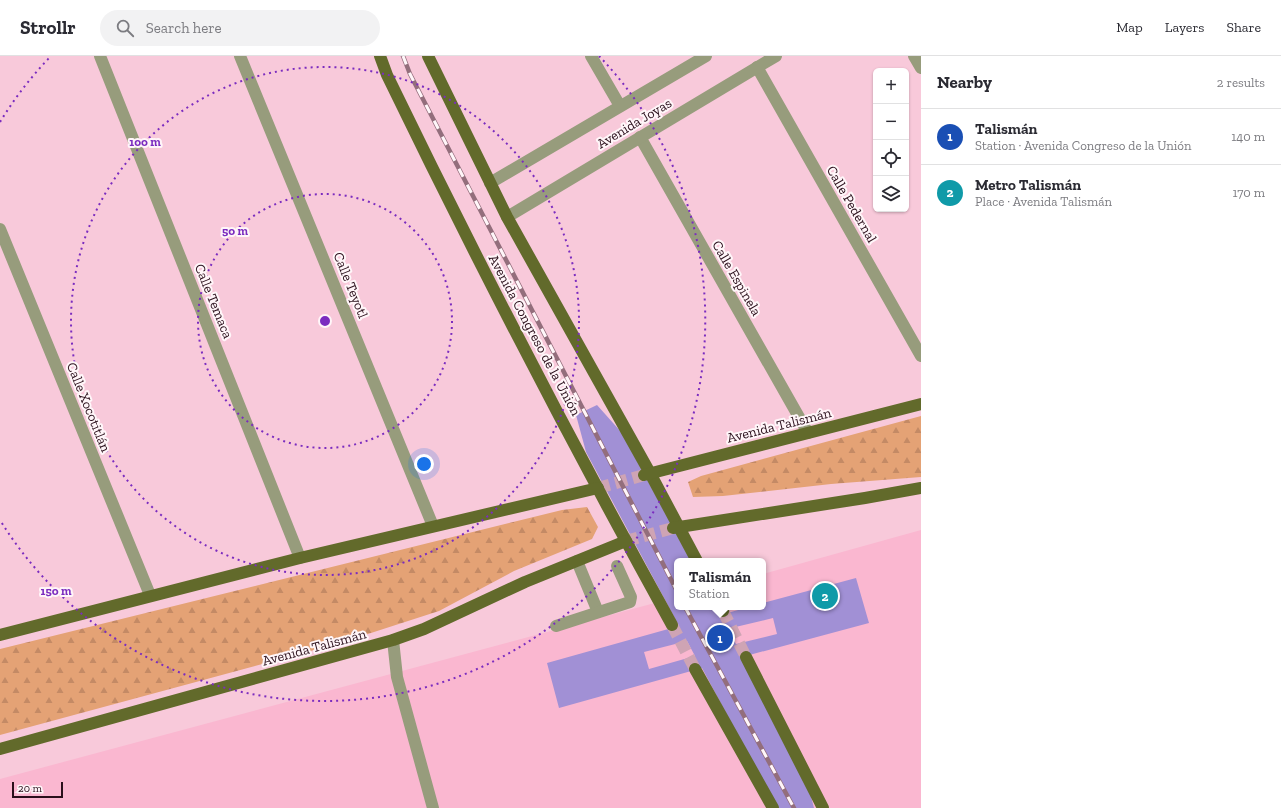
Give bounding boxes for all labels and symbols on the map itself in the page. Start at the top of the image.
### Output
street label: Avenida Joyas [594,94,675,152]
text: 100 m [129,135,161,149]
street label: Calle Pedernal [823,163,881,246]
text: 50 m [222,224,248,238]
street label: Calle Espinela [708,238,765,319]
street label: Calle Teyotl [330,250,372,321]
street label: Avenida Congreso de la Unión [485,252,584,419]
street label: Calle Temaca [191,261,236,341]
centre of rings [318,314,332,328]
street label: Calle Xocotitlán [63,360,114,454]
street label: Avenida Talismán [725,404,833,447]
your location [414,454,434,474]
pin: 2 [812,581,838,611]
text: 150 m [41,584,72,598]
pin: 1 [707,623,733,653]
street label: Avenida Talismán [260,625,368,670]
scale bar [12,780,63,799]

